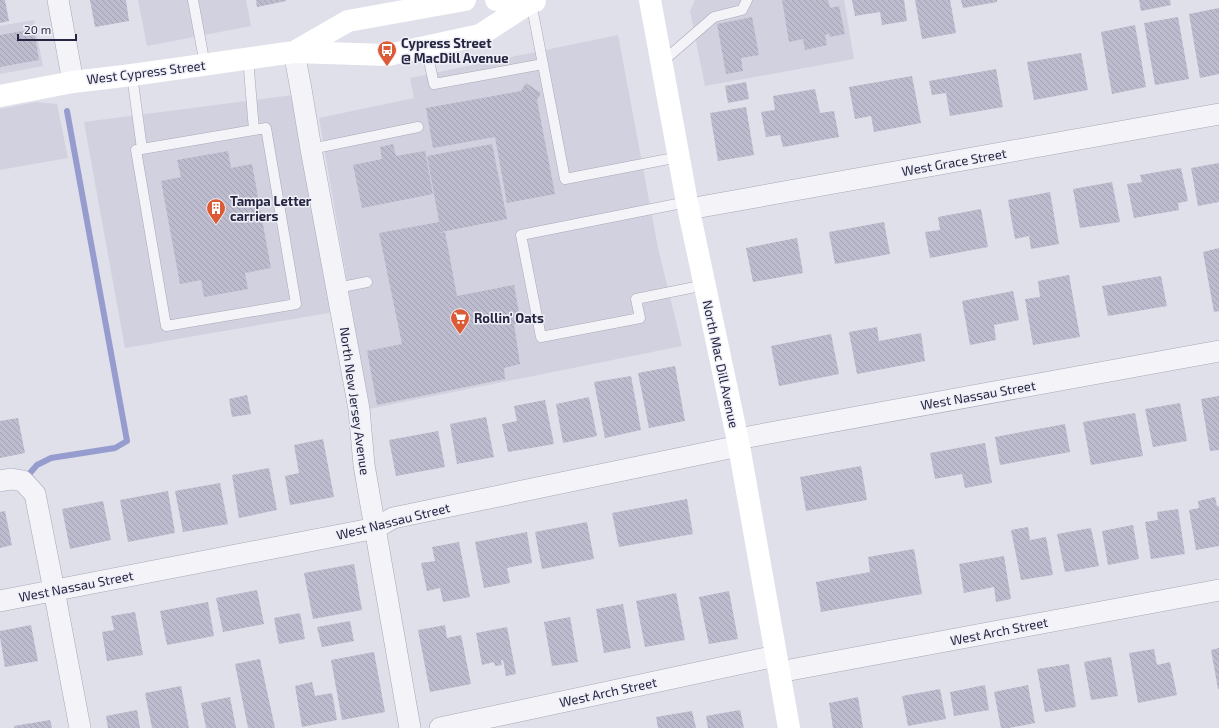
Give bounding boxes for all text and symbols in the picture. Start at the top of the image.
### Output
scale bar [18,16,76,42]
text: 20 m [24,22,51,36]
place label: Cypress Street @ MacDill Avenue [401,35,508,66]
bus stop icon: Cypress Street @ MacDill Avenue [376,39,398,67]
street label: West Cypress Street [86,57,206,87]
street label: West Grace Street [900,145,1008,179]
place label: Tampa Letter carriers [230,193,312,224]
building icon: Tampa Letter carriers [205,197,227,225]
street label: North Mac Dill Avenue [700,299,742,429]
supermarket icon: Rollin' Oats [449,307,471,335]
place label: Rollin' Oats [474,310,544,326]
street label: North New Jersey Avenue [337,326,373,476]
street label: West Nassau Street [919,377,1037,413]
street label: West Nassau Street [334,499,452,543]
street label: West Nassau Street [17,567,135,605]
street label: West Arch Street [949,614,1049,648]
street label: West Arch Street [558,674,658,710]

